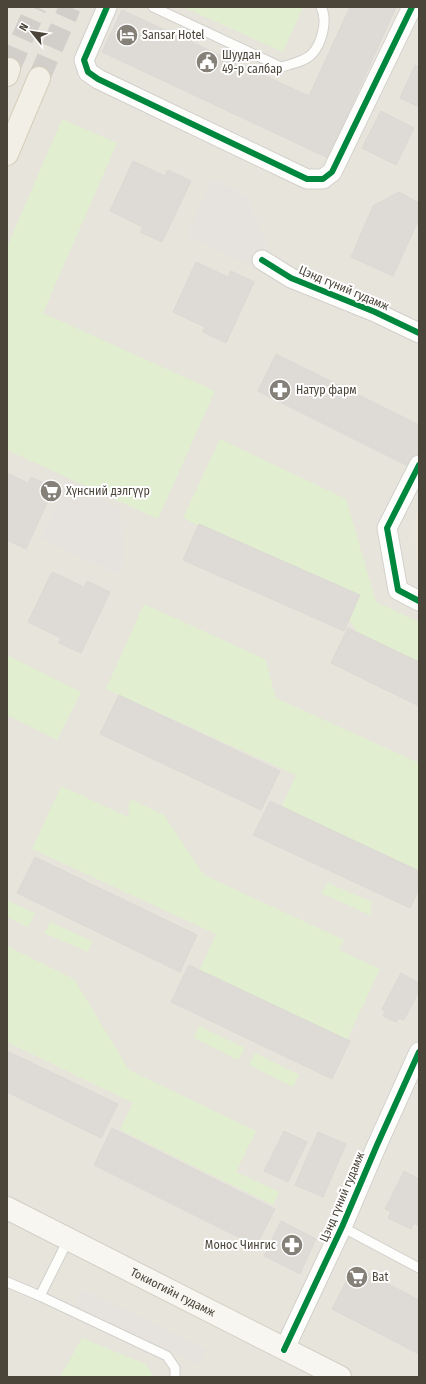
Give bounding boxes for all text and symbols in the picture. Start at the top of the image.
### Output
north arrow [12,12,52,52]
text: N [16,21,31,33]
hotel icon: Sansar Hotel [114,22,140,48]
place label: Sansar Hotel [142,28,205,42]
place label: Шуудан 49-р салбар [222,48,283,76]
public building icon: Шуудан 49-р салбар [194,49,220,75]
street label: Цэнд гүний гудамж [297,263,391,313]
pharmacy icon: Натур фарм [267,377,293,403]
place label: Натур фарм [296,383,357,397]
supermarket icon: Хүнсний дэлгүүр [38,478,64,504]
place label: Хүнсний дэлгүүр [66,484,150,498]
street label: Цэнд гүний гудамж [317,1150,367,1244]
pharmacy icon: Монос Чингис [279,1232,305,1258]
place label: Монос Чингис [205,1238,276,1252]
supermarket icon: Bat [344,1264,370,1290]
street label: Токиогийн гудамж [128,1265,218,1320]
place label: Bat [372,1270,388,1284]

